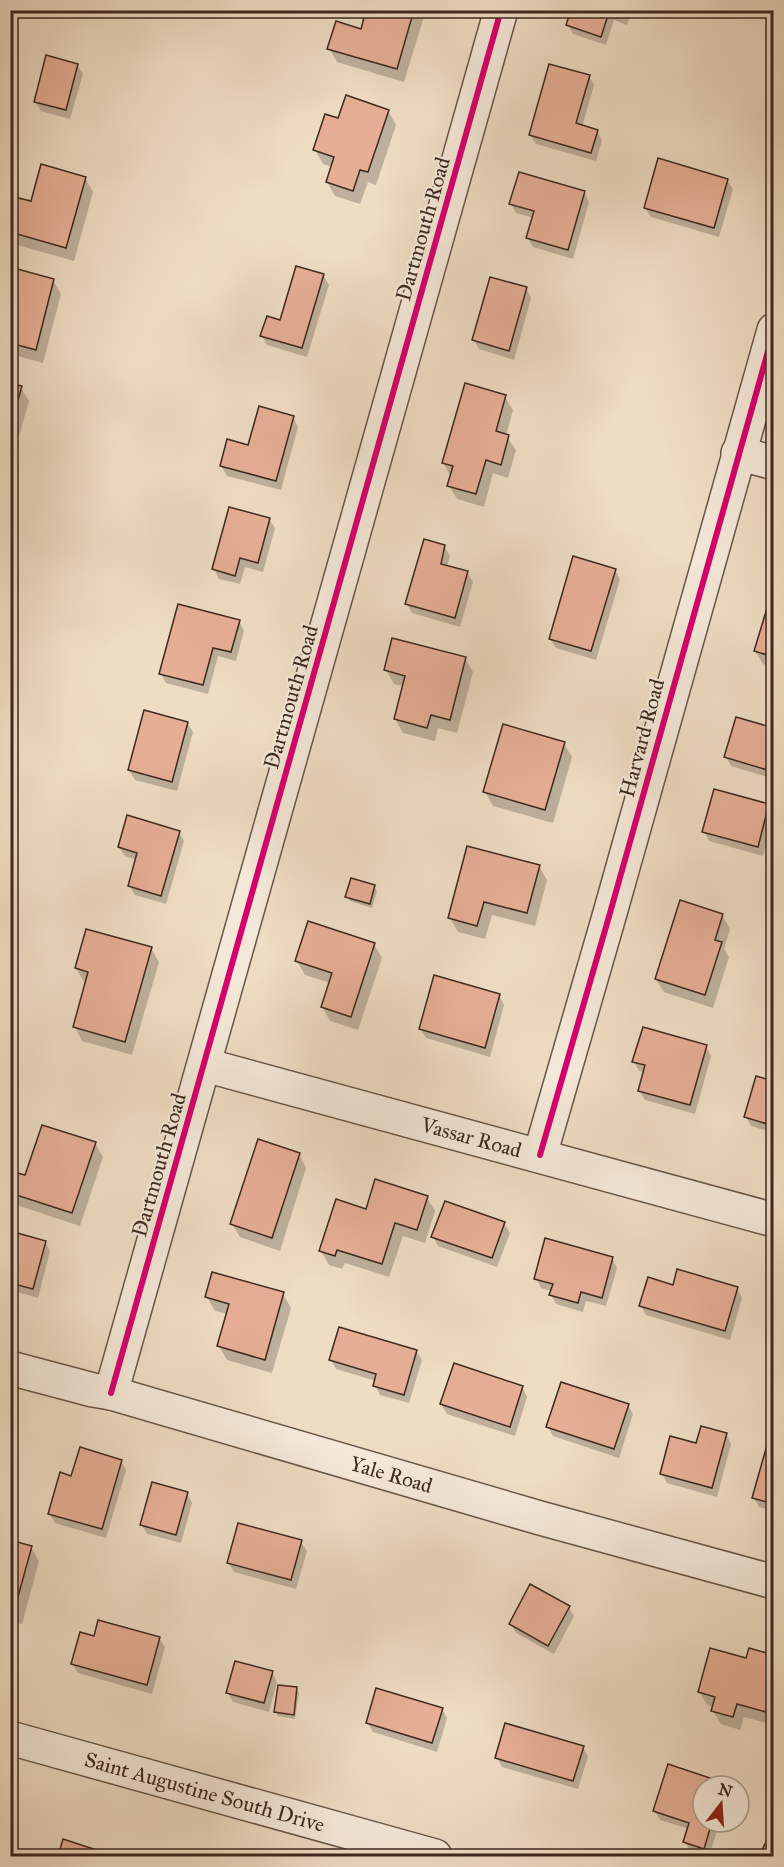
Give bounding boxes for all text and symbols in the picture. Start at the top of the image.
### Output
street label: Dartmouth Road [390,154,456,304]
street label: Dartmouth Road [258,622,324,772]
street label: Harvard Road [614,675,670,800]
street label: Dartmouth Road [126,1090,192,1240]
street label: Vassar Road [417,1111,525,1164]
street label: Yale Road [347,1450,436,1499]
street label: Saint Augustine South Drive [82,1746,328,1838]
north arrow [691,1774,751,1834]
text: N [716,1779,735,1801]

